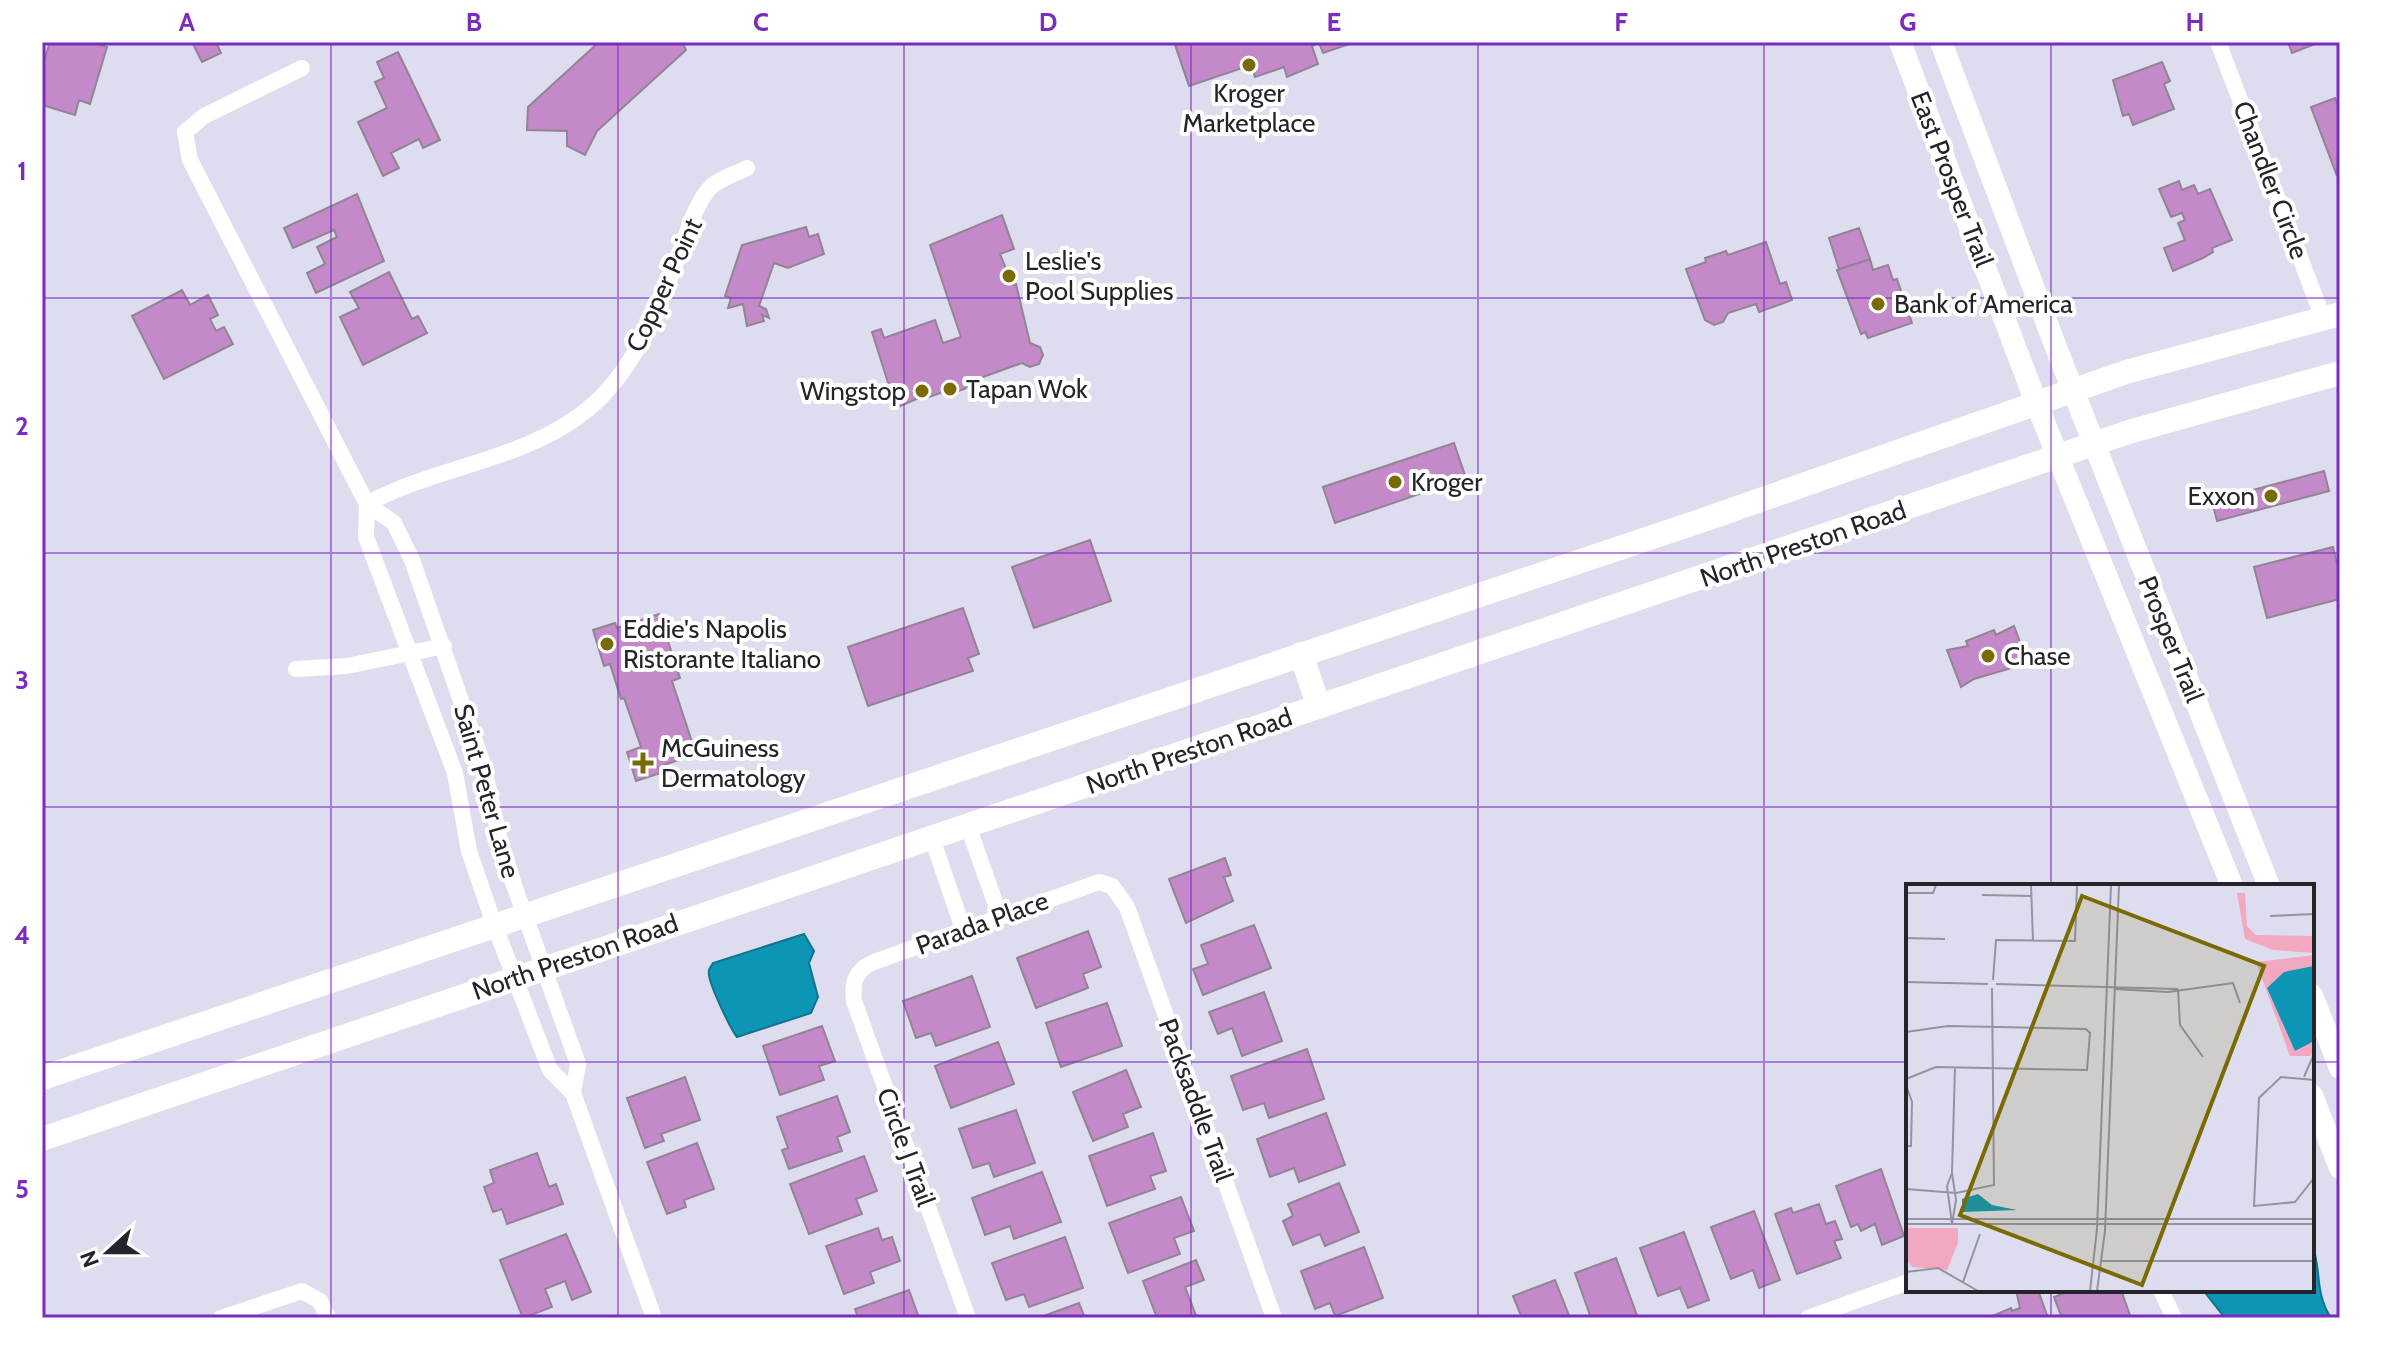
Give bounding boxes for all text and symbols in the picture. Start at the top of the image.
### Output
text: A [179,6,196,38]
text: B [466,6,482,38]
text: C [753,6,769,38]
text: D [1039,6,1057,38]
text: E [1327,6,1341,38]
text: F [1614,6,1628,38]
text: G [1899,6,1917,38]
text: H [2186,6,2204,38]
marker: Kroger Marketplace [1240,56,1258,74]
place label: Kroger Marketplace [1183,77,1315,139]
street label: East Prosper Trail [1904,87,2000,271]
street label: Chandler Circle [2226,97,2316,263]
text: 1 [17,155,27,187]
street label: Copper Point [619,213,709,357]
place label: Leslie's Pool Supplies [1025,245,1174,307]
marker: Leslie's Pool Supplies [1000,267,1018,285]
place label: Bank of America [1894,288,2073,320]
marker: Bank of America [1869,295,1887,313]
place label: Tapan Wok [966,373,1088,405]
place label: Wingstop [800,375,906,407]
marker: Tapan Wok [941,380,959,398]
marker: Wingstop [913,382,931,400]
text: 2 [15,410,29,442]
place label: Kroger [1411,466,1483,498]
marker: Kroger [1386,473,1404,491]
place label: Exxon [2188,480,2255,512]
marker: Exxon [2262,487,2280,505]
street label: North Preston Road [1696,494,1910,594]
street label: Prosper Trail [2131,571,2211,707]
place label: Eddie's Napolis Ristorante Italiano [623,613,821,675]
marker: Eddie's Napolis Ristorante Italiano [598,635,616,653]
place label: Chase [2004,640,2071,672]
marker: Chase [1979,647,1997,665]
text: 3 [15,664,29,696]
street label: Saint Peter Lane [447,700,527,882]
street label: North Preston Road [1082,701,1296,801]
place label: McGuiness Dermatology [661,732,806,794]
marker: McGuiness Dermatology [632,752,654,774]
street label: Parada Place [911,884,1053,962]
inset map [1906,884,2314,1292]
street label: North Preston Road [468,907,682,1007]
text: 4 [14,919,30,951]
street label: Packsaddle Trail [1152,1014,1240,1186]
street label: Circle J Trail [870,1084,942,1210]
text: 5 [15,1173,29,1205]
north arrow [68,1212,148,1292]
text: N [74,1247,105,1271]

